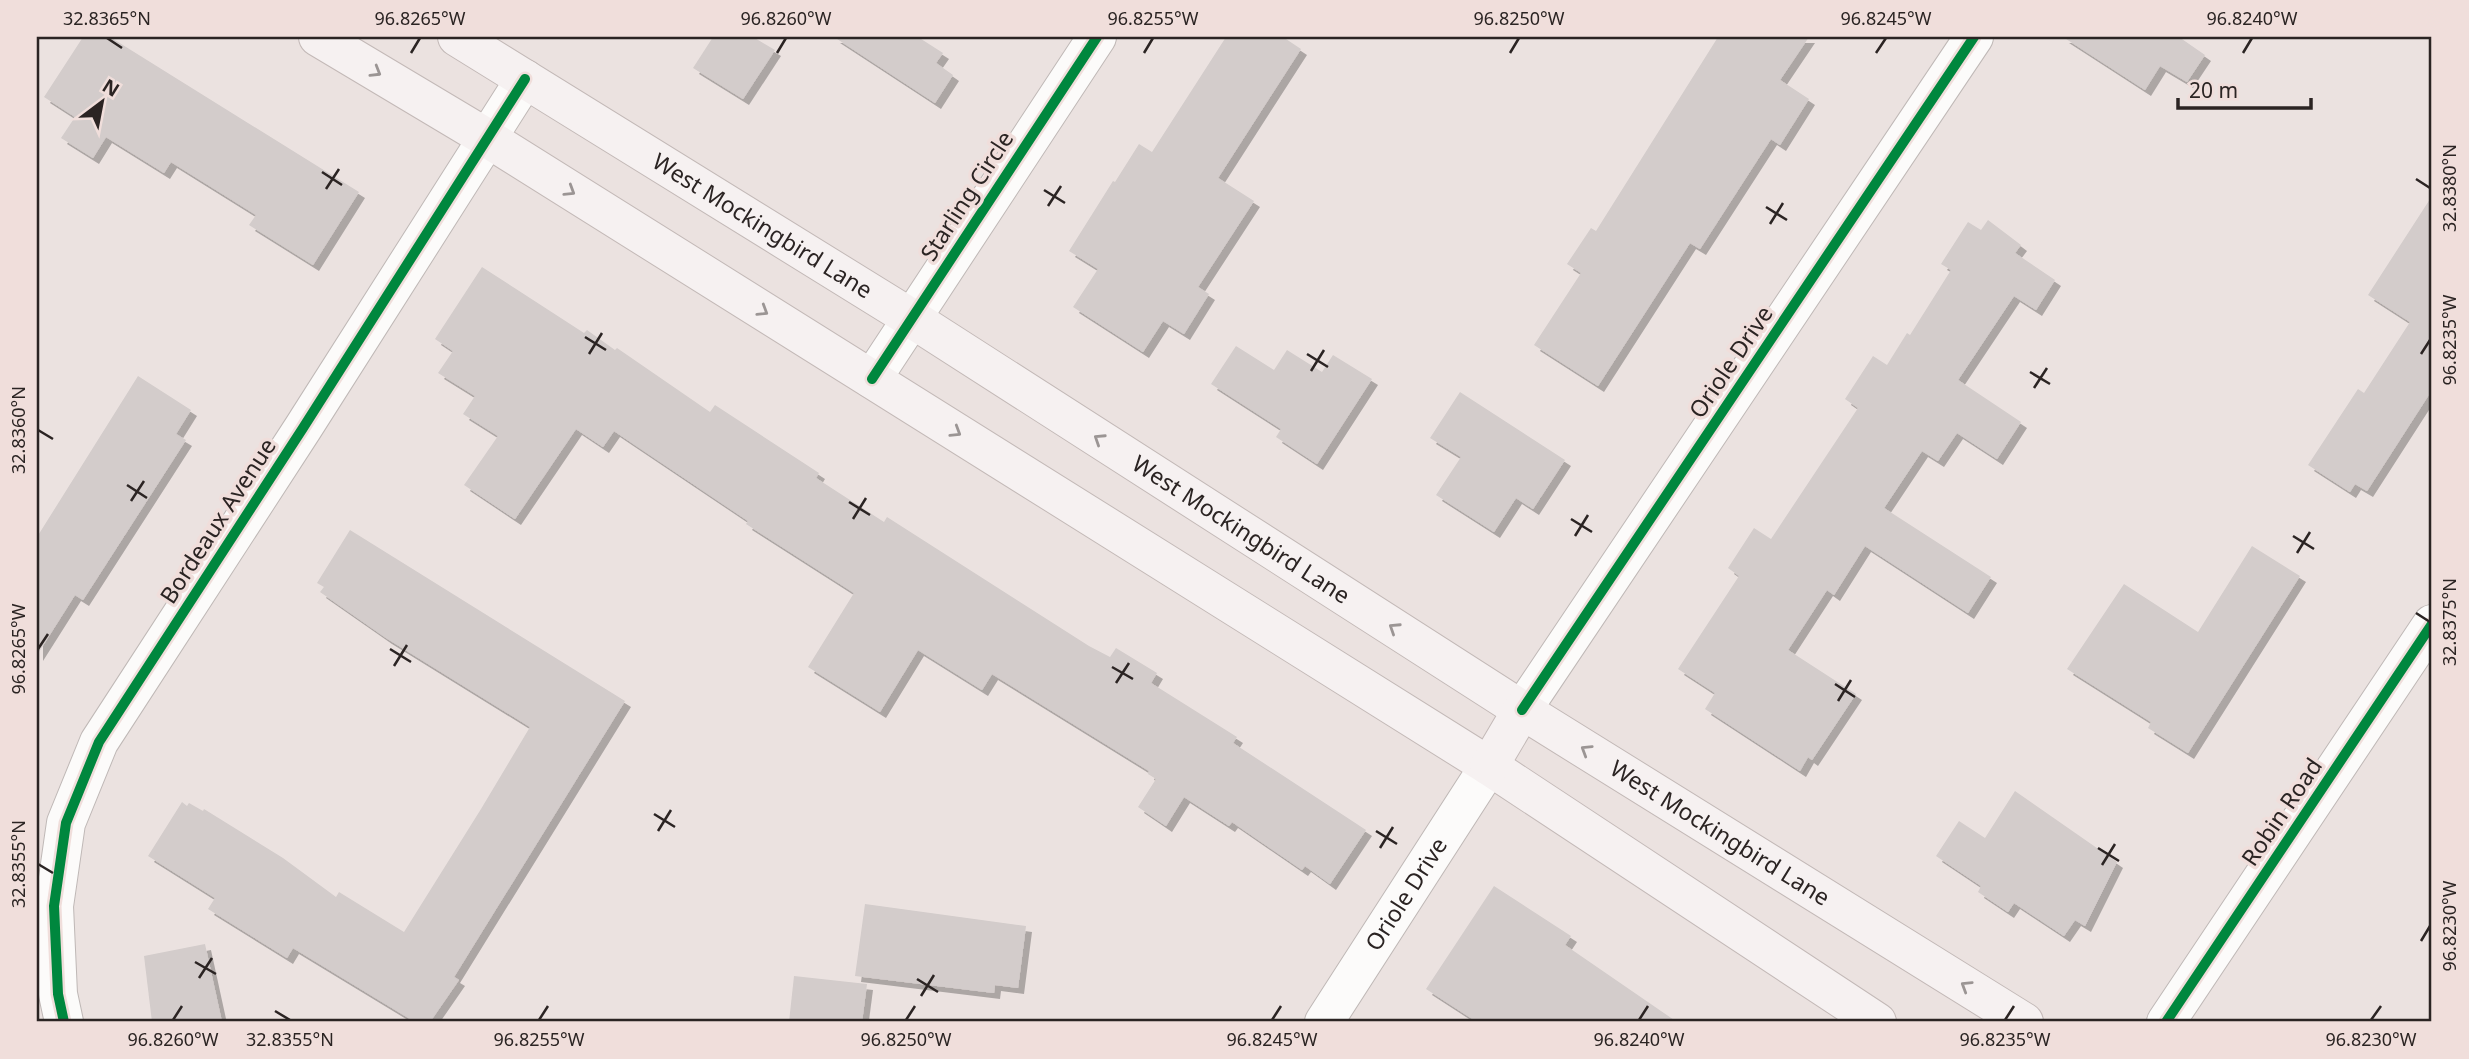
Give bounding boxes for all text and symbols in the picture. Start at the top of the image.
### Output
text: 32.8365°N [63,6,151,30]
text: 96.8265°W [374,6,466,30]
text: 96.8260°W [740,6,832,30]
text: 96.8255°W [1107,6,1199,30]
text: 96.8250°W [1473,6,1565,30]
text: 96.8245°W [1840,6,1932,30]
text: 96.8240°W [2206,6,2298,30]
one-way arrow [369,64,382,77]
north arrow [66,66,136,136]
scale bar [2178,66,2312,110]
text: N [98,72,124,103]
text: 20 m [2189,76,2238,104]
street label: Starling Circle [912,124,1020,267]
text: 32.8380°N [2437,144,2461,232]
street label: West Mockingbird Lane [647,145,879,305]
one-way arrow [563,182,576,195]
text: 96.8235°W [2437,294,2461,386]
street label: Oriole Drive [1681,299,1780,424]
one-way arrow [756,303,769,316]
text: 32.8360°N [6,386,30,474]
one-way arrow [948,423,961,436]
street label: Bordeaux Avenue [152,432,283,609]
one-way arrow [1094,434,1107,447]
street label: West Mockingbird Lane [1126,447,1357,611]
text: 32.8375°N [2437,578,2461,666]
text: 96.8265°W [6,603,30,695]
one-way arrow [1389,623,1402,636]
one-way arrow [1581,745,1594,758]
street label: Robin Road [2233,751,2329,872]
street label: West Mockingbird Lane [1605,752,1836,913]
text: 32.8355°N [6,820,30,908]
street label: Oriole Drive [1357,831,1454,957]
text: 96.8230°W [2437,880,2461,972]
one-way arrow [1961,982,1974,995]
text: 96.8260°W [127,1027,219,1051]
text: 32.8355°N [246,1027,334,1051]
text: 96.8255°W [493,1027,585,1051]
text: 96.8250°W [860,1027,952,1051]
text: 96.8245°W [1226,1027,1318,1051]
text: 96.8240°W [1593,1027,1685,1051]
text: 96.8235°W [1959,1027,2051,1051]
text: 96.8230°W [2325,1027,2417,1051]

